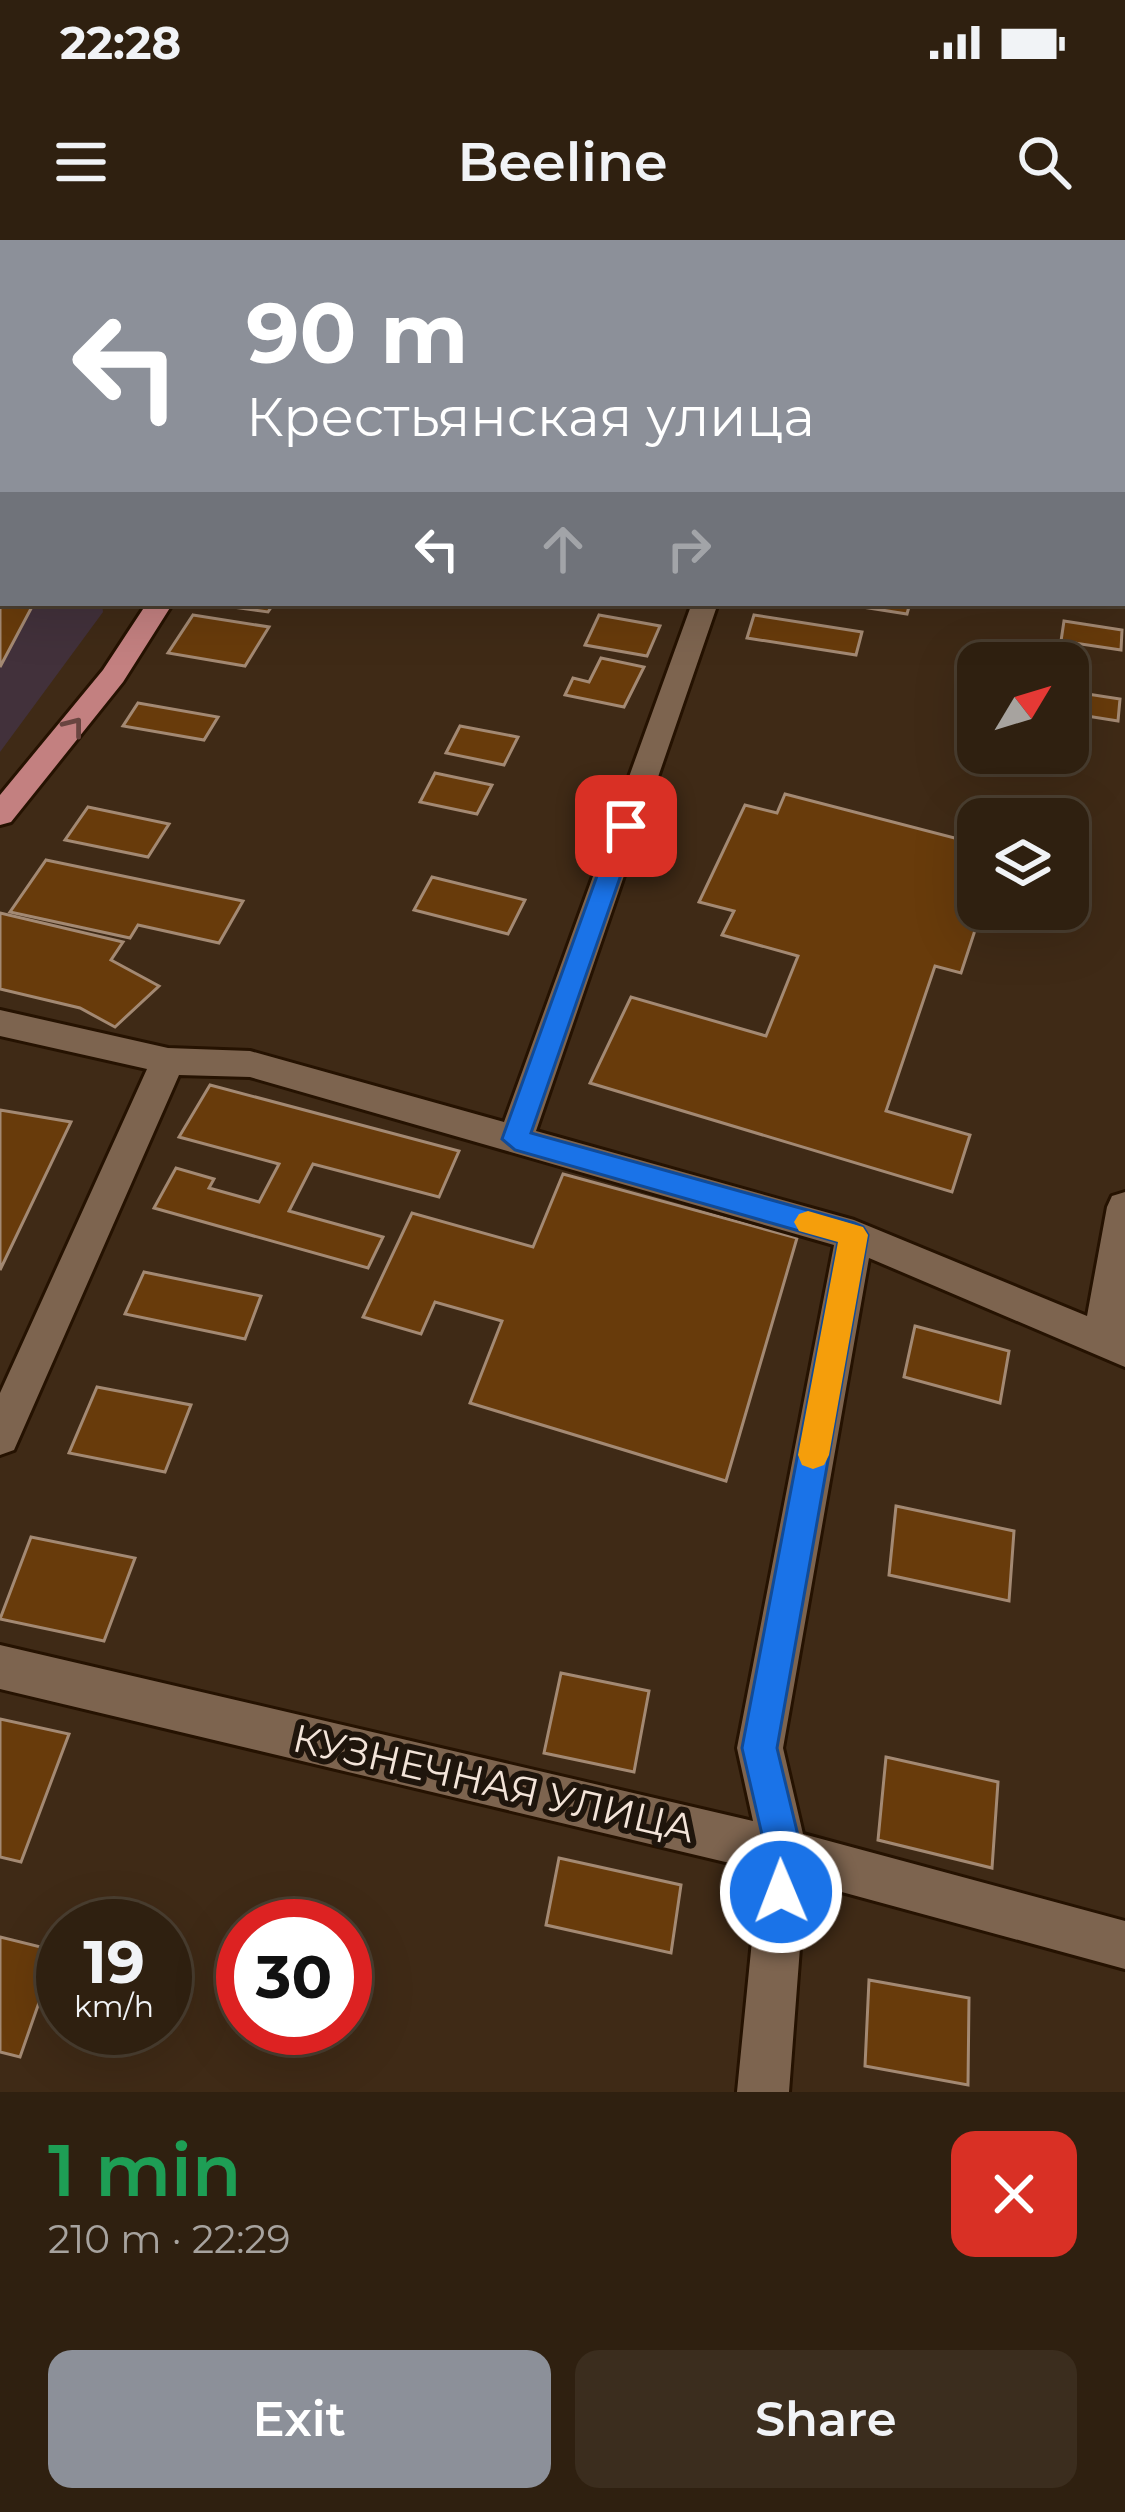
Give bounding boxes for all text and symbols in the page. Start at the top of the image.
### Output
text: 22:28 [60,15,181,70]
icon: menu [48,129,114,195]
text: Beeline [457,129,668,195]
icon: search [1011,129,1077,195]
text: 90 m [246,282,468,384]
icon: left [48,288,204,444]
text: Крестьянская улица [246,384,815,450]
icon: left [404,516,470,582]
icon: ahead [530,516,596,582]
icon: right [656,516,722,582]
north arrow [957,642,1089,774]
map controls [957,642,1089,930]
one-way arrow [60,717,81,739]
pin [575,775,677,877]
icon: arrive [593,793,659,859]
button: layers [957,798,1089,930]
street label: КУЗНЕЧНАЯ УЛИЦА [288,1713,700,1853]
position arrow [718,1829,844,1955]
speed limit sign: 30 [216,1899,372,2055]
text: 19 [83,1925,145,1998]
text: km/h [74,1988,154,2025]
text: 1 min [48,2126,241,2214]
button: close [951,2131,1077,2257]
text: 210 m · 22:29 [48,2215,290,2263]
button: Exit [48,2350,551,2488]
button: Share [575,2350,1077,2488]

